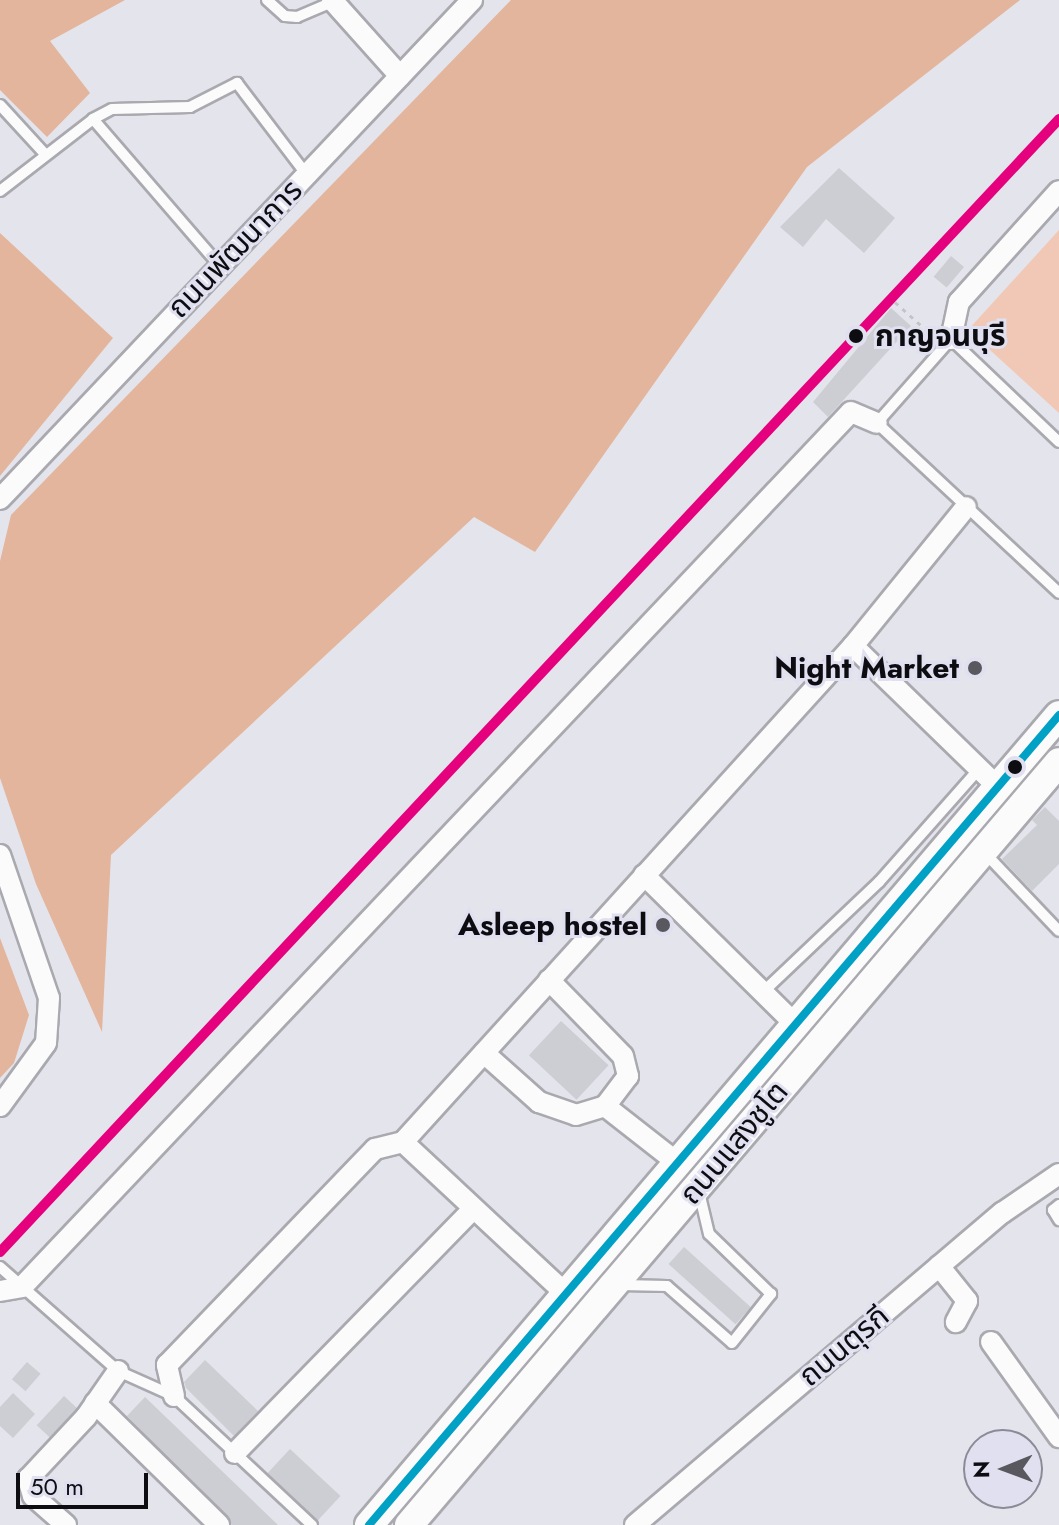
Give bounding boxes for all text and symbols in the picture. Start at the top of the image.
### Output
street label: ถนนพัฒนาการ [160,172,310,326]
place label: กาญจนบุรี [875,318,1006,354]
marker: กาญจนบุรี [844,324,868,348]
place label: Night Market [774,650,959,686]
marker: Night Market [966,659,984,677]
unlabelled marker [1007,759,1023,775]
place label: Asleep hostel [458,907,647,943]
marker: Asleep hostel [654,916,672,934]
street label: ถนนแสงชูโต [672,1074,796,1212]
street label: ถนนตุรกี [792,1298,896,1394]
north arrow [963,1429,1043,1509]
scale bar [20,1457,152,1507]
text: N [965,1460,997,1478]
text: 50 m [30,1469,84,1504]

